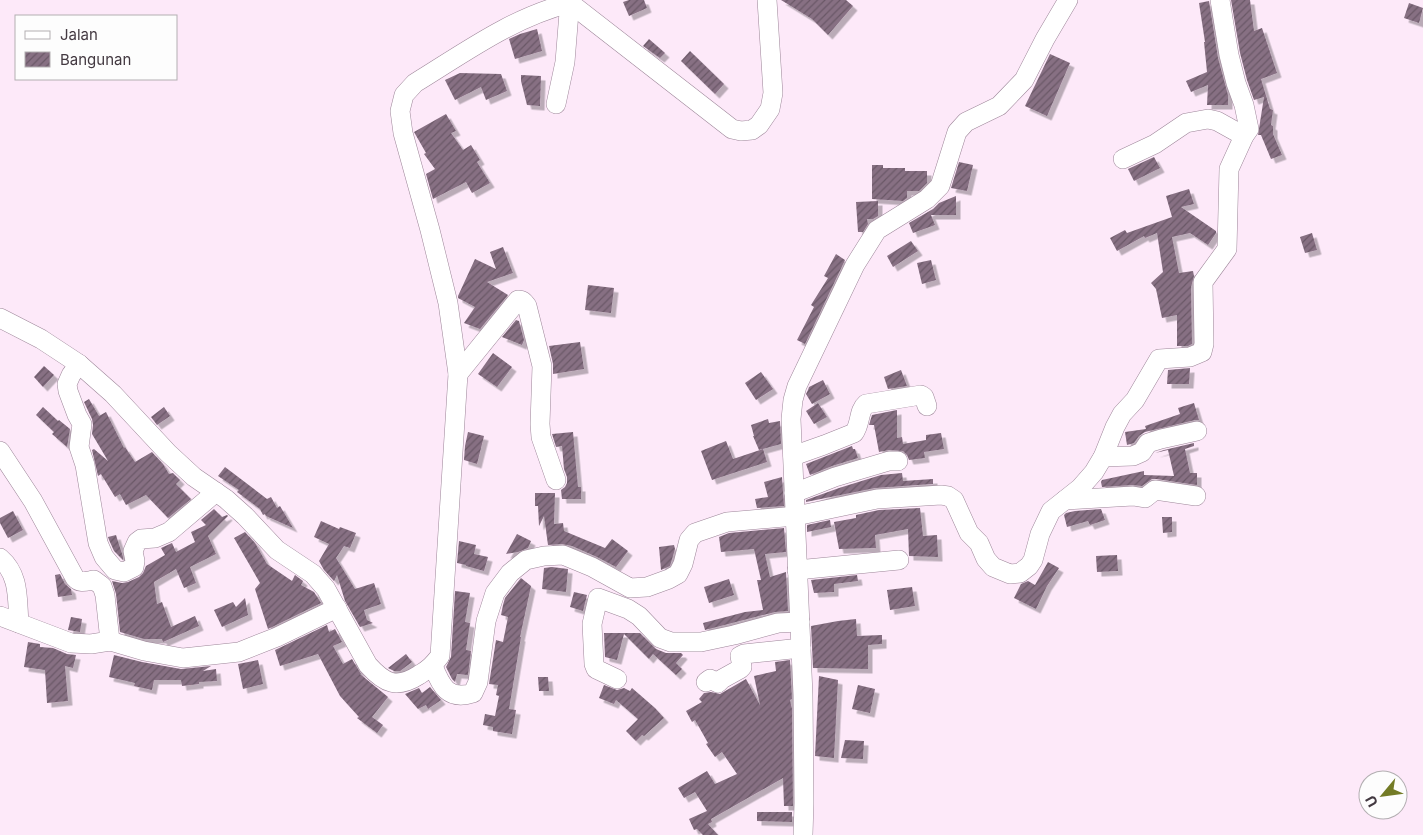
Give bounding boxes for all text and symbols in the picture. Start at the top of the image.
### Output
legend [15,15,178,80]
text: Jalan [60,25,98,44]
text: Bangunan [60,50,131,69]
north arrow [1358,770,1408,820]
text: U [1361,793,1381,810]

